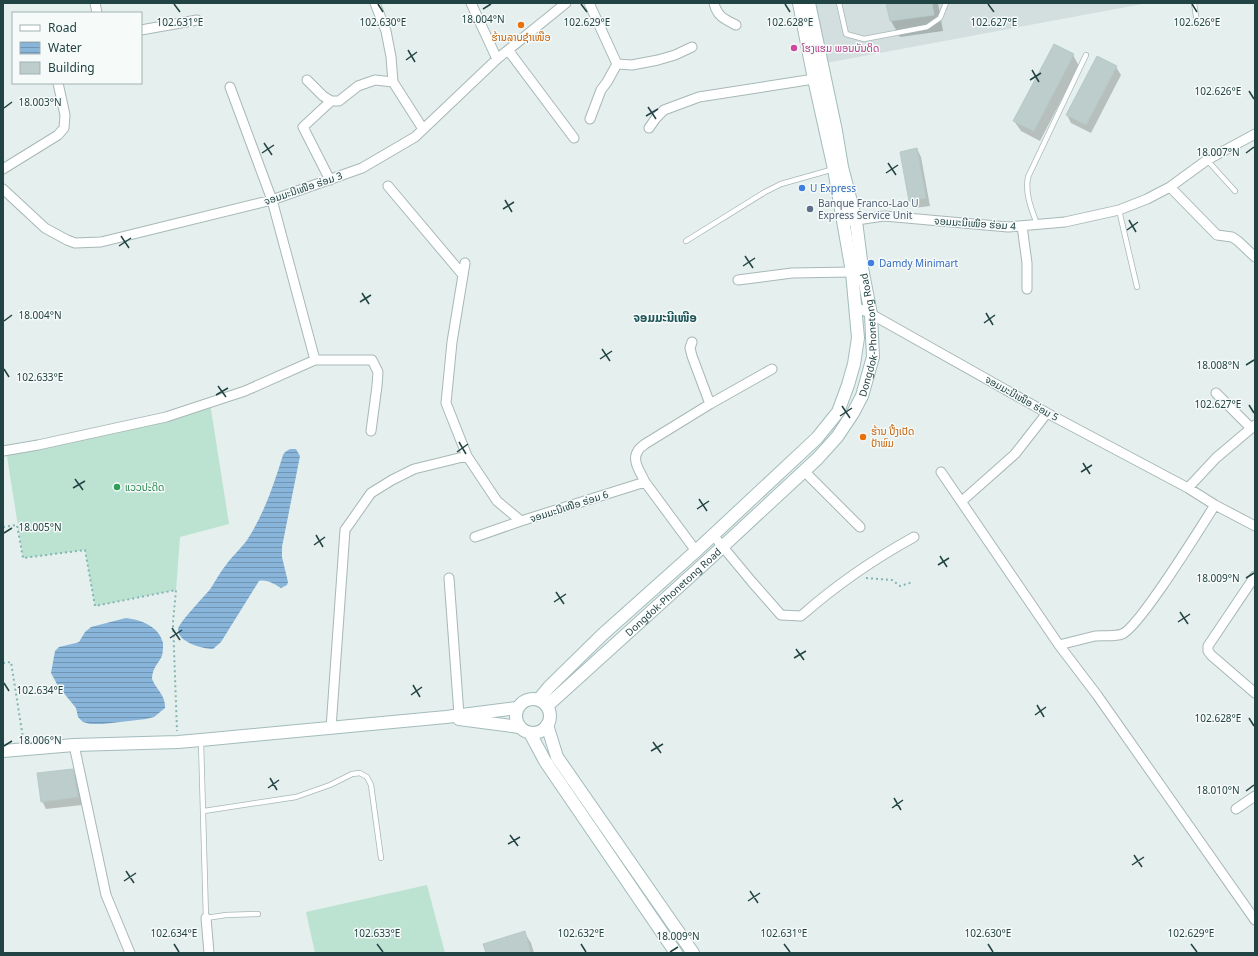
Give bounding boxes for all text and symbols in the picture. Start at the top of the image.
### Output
legend [12,12,142,84]
text: 18.004°N [461,12,505,26]
text: 102.631°E [157,15,203,29]
text: 102.630°E [360,15,406,29]
text: 102.629°E [564,15,610,29]
text: 102.628°E [767,15,813,29]
text: 102.627°E [971,15,1017,29]
text: 102.626°E [1174,15,1220,29]
text: Road [48,19,77,36]
marker: ຮ້ານລາບຊຳເໜືອ [516,20,526,30]
place label: ຮ້ານລາບຊຳເໜືອ [491,30,551,44]
text: Water [48,39,82,56]
place label: ໂຮງແຮມ ພອນບັນດິດ [801,41,879,55]
marker: ໂຮງແຮມ ພອນບັນດິດ [789,43,799,53]
text: Building [48,59,95,76]
text: 102.626°E [1195,84,1241,98]
text: 18.003°N [18,95,62,109]
text: 18.007°N [1196,145,1240,159]
street label: ຈອມມະນີເໜືອ ຮ່ອມ 3 [262,168,344,208]
place label: U Express [810,181,856,195]
marker: U Express [797,183,807,193]
place label: Banque Franco-Lao U Express Service Unit [818,196,919,222]
marker: Banque Franco-Lao U Express Service Unit [805,204,815,214]
street label: ຈອມມະນີເໜືອ ຮ່ອມ 4 [934,213,1017,233]
place label: Damdy Minimart [879,256,959,270]
marker: Damdy Minimart [866,258,876,268]
street label: Dongdok-Phonetong Road [855,272,881,398]
text: 18.004°N [18,308,62,322]
district label: ຈອມມະນີເໜືອ [633,309,697,326]
text: 18.008°N [1196,358,1240,372]
text: 102.633°E [17,370,63,384]
street label: ຈອມມະນີເໜືອ ຮ່ອມ 5 [983,372,1062,424]
text: 102.627°E [1195,397,1241,411]
place label: ຮ້ານ ປີ້ງເປັດ ປ້າພົມ [871,423,914,450]
marker: ຮ້ານ ປີ້ງເປັດ ປ້າພົມ [858,432,868,442]
place label: ແວວປະດິດ [125,480,164,494]
marker: ແວວປະດິດ [112,482,122,492]
street label: ຈອມມະນີເໜືອ ຮ່ອມ 6 [528,487,610,525]
text: 18.005°N [18,520,62,534]
street label: Dongdok-Phonetong Road [622,545,724,639]
text: 18.009°N [1196,571,1240,585]
text: 102.634°E [17,683,63,697]
text: 102.628°E [1195,711,1241,725]
text: 18.006°N [18,733,62,747]
text: 18.010°N [1196,783,1240,797]
text: 102.634°E [151,926,197,940]
text: 102.633°E [354,926,400,940]
text: 102.632°E [558,926,604,940]
text: 102.631°E [761,926,807,940]
text: 102.630°E [965,926,1011,940]
text: 102.629°E [1168,926,1214,940]
text: 18.009°N [656,929,700,943]

